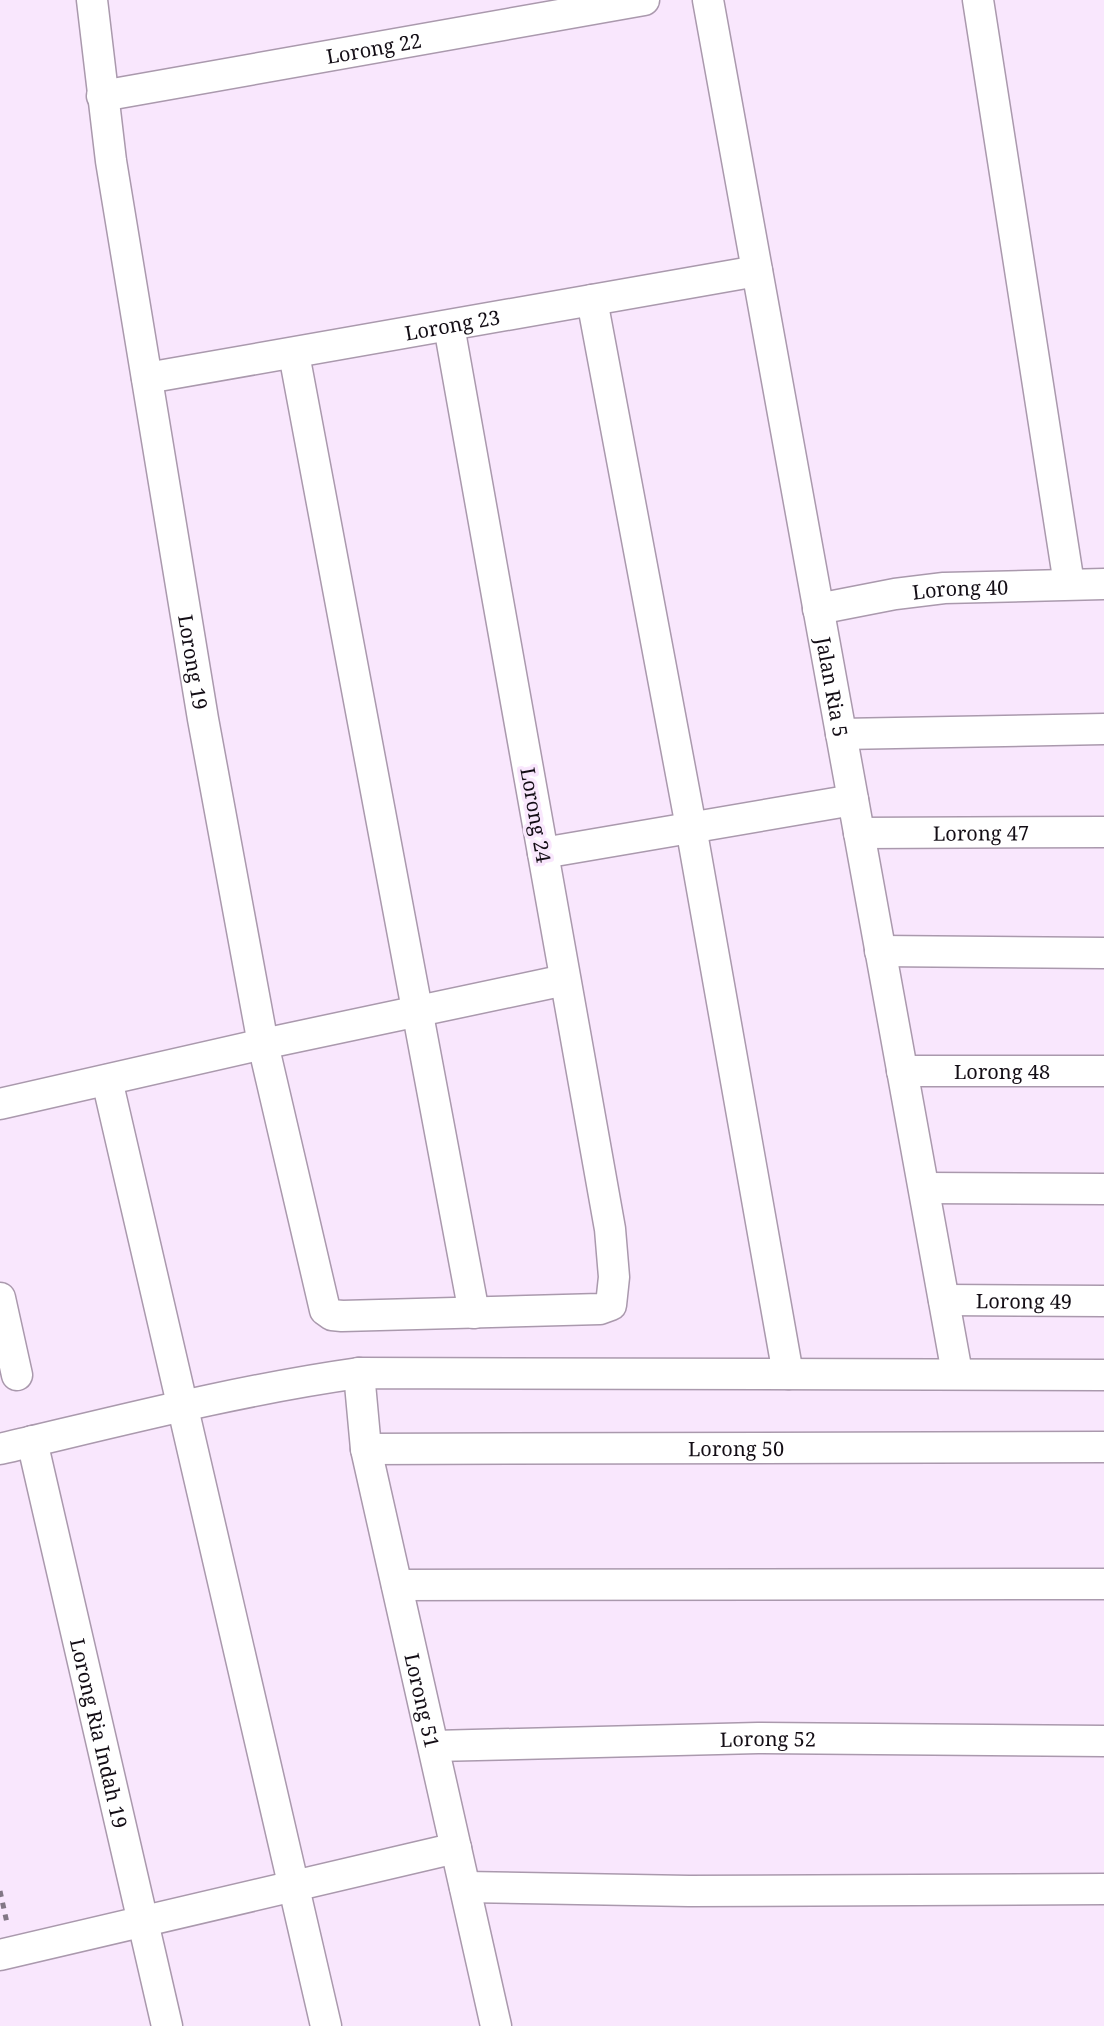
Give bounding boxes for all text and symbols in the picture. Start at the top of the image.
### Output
street label: Lorong 22 [324,26,424,70]
street label: Lorong 23 [403,303,502,346]
street label: Lorong 40 [911,573,1009,605]
street label: Lorong 19 [172,612,215,712]
street label: Jalan Ria 5 [810,634,855,739]
street label: Lorong 24 [514,765,558,865]
street label: Lorong 47 [933,819,1029,846]
street label: Lorong 48 [954,1058,1050,1085]
street label: Lorong 49 [976,1287,1072,1314]
street label: Lorong 50 [688,1434,784,1462]
street label: Lorong Ria Indah 19 [64,1636,134,1831]
street label: Lorong 51 [399,1650,446,1750]
street label: Lorong 52 [719,1724,816,1752]

